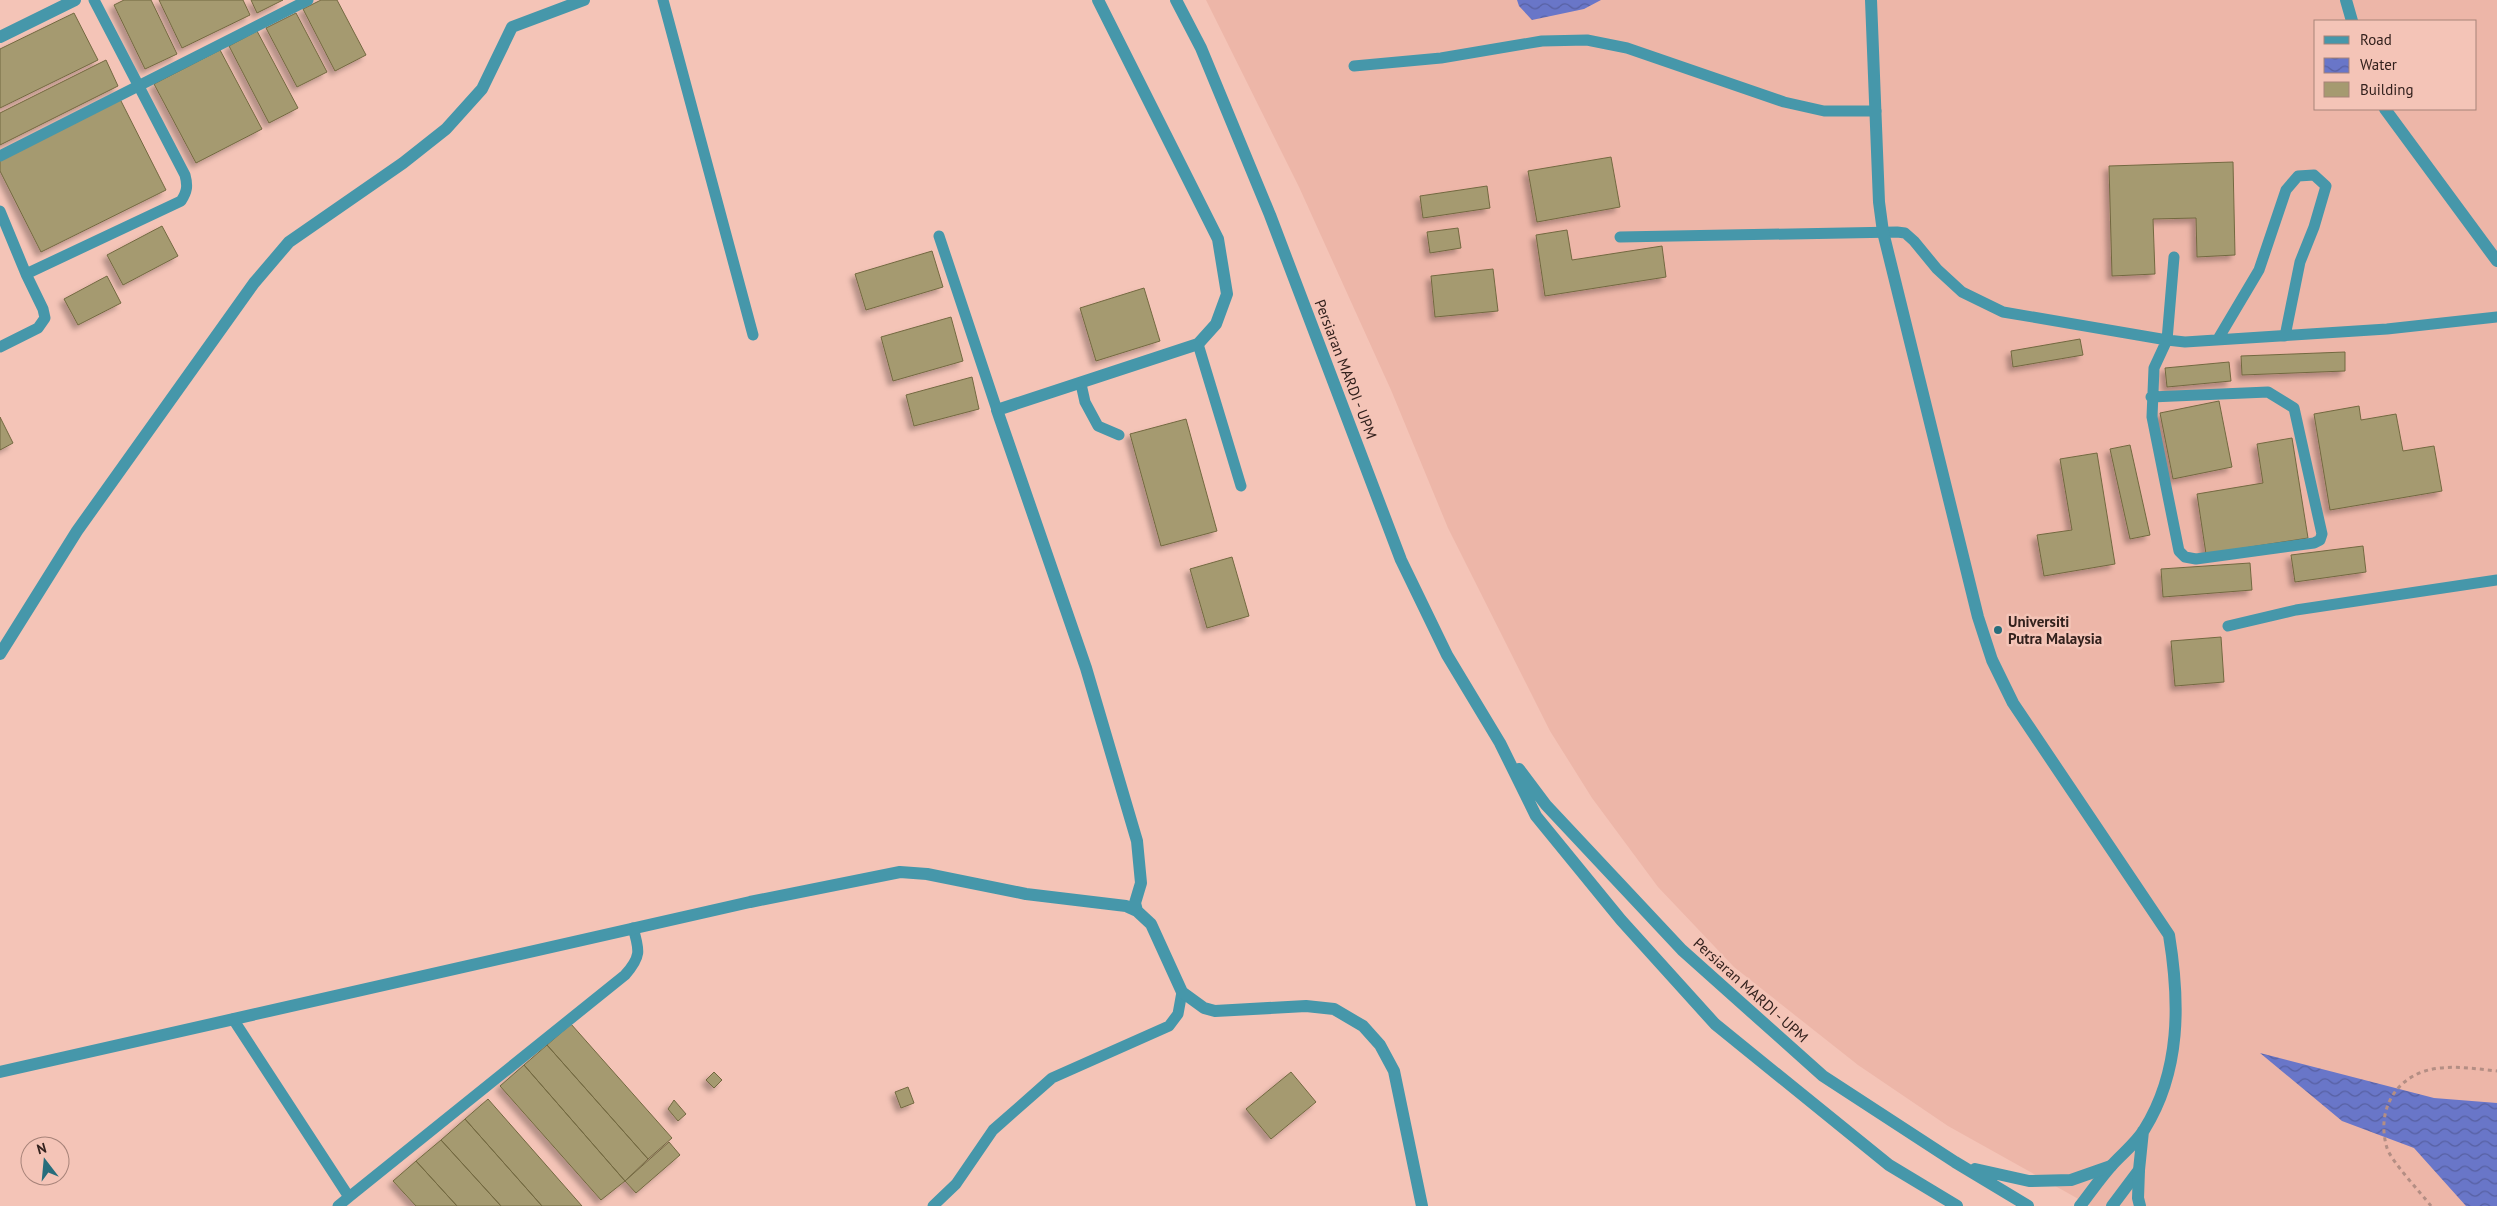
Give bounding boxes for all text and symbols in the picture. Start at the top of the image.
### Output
legend [2314,20,2477,110]
text: Road [2360,30,2392,49]
text: Water [2360,55,2397,74]
text: Building [2360,80,2414,99]
street label: Persiaran MARDI - UPM [1311,297,1381,441]
place label: Universiti Putra Malaysia [2008,612,2102,648]
marker: Universiti Putra Malaysia [1992,624,2004,636]
street label: Persiaran MARDI - UPM [1690,933,1812,1047]
north arrow [20,1136,70,1186]
text: N [35,1139,48,1158]

